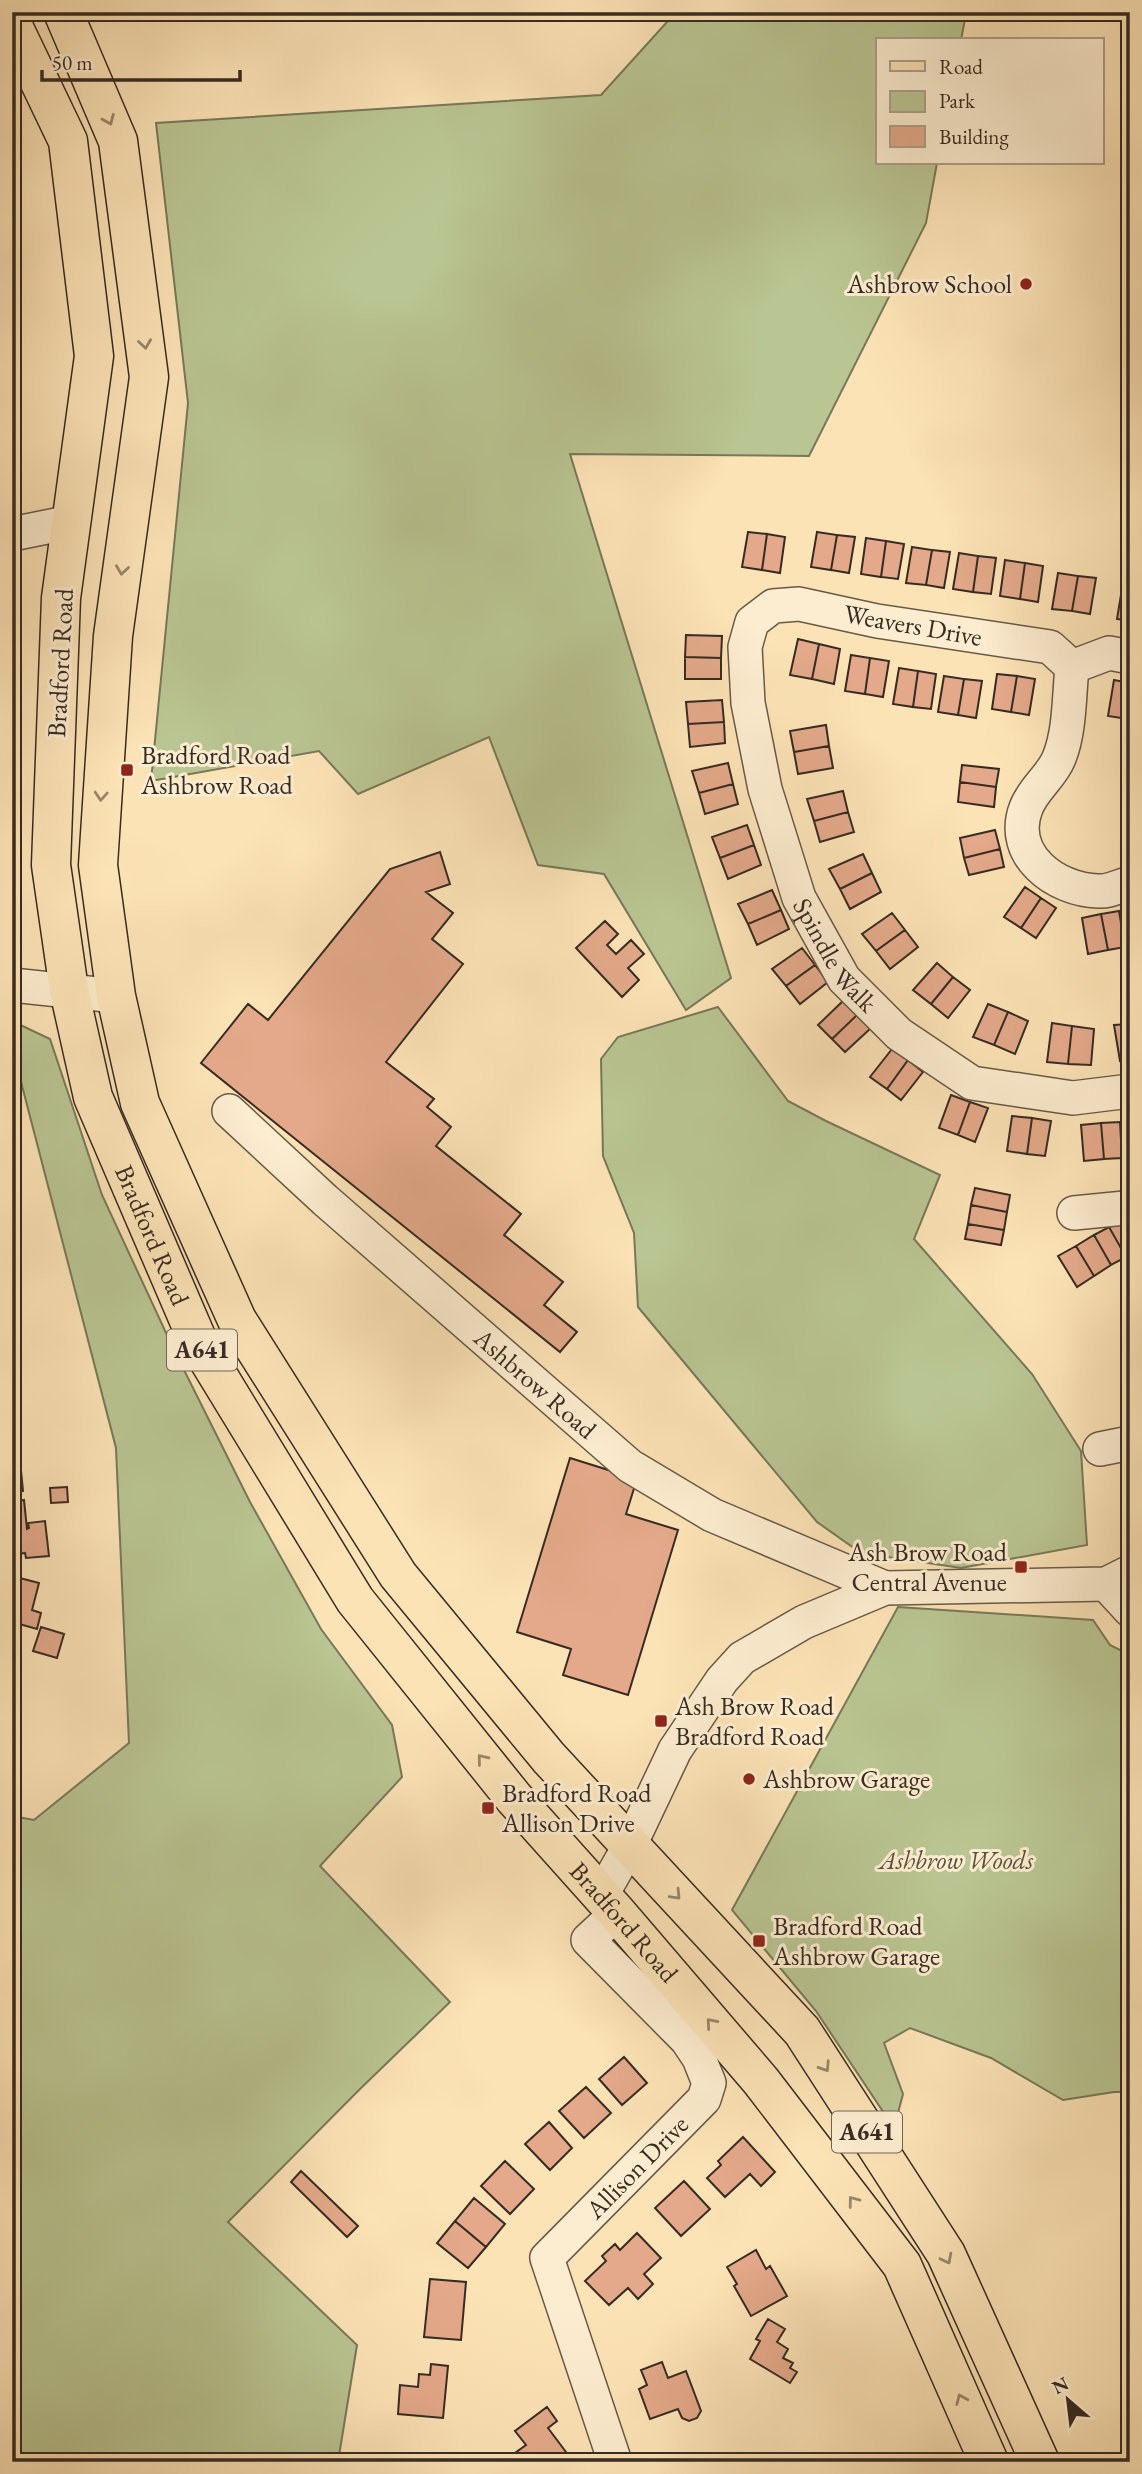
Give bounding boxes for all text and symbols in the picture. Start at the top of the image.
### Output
scale bar [42,38,240,82]
legend [876,38,1104,164]
text: 50 m [52,49,93,76]
text: Road [939,53,983,80]
text: Park [939,87,976,114]
one-way arrow [101,113,115,126]
text: Building [939,123,1009,150]
place label: Ashbrow School [846,267,1012,301]
marker: Ashbrow School [1018,276,1034,292]
one-way arrow [137,338,152,350]
one-way arrow [115,564,130,576]
street label: Bradford Road [39,587,81,739]
street label: Weavers Drive [841,596,985,654]
place label: Bradford Road Ashbrow Road [140,738,294,802]
marker: Bradford Road Ashbrow Road [119,762,135,778]
one-way arrow [94,791,109,802]
street label: Spindle Walk [785,892,885,1020]
street label: Bradford Road [107,1160,198,1311]
street label: Ashbrow Road [466,1320,604,1447]
road number: A641 [167,1330,237,1370]
place label: Ash Brow Road Central Avenue [847,1535,1008,1599]
marker: Ash Brow Road Central Avenue [1013,1559,1029,1575]
place label: Ash Brow Road Bradford Road [674,1689,835,1753]
marker: Ash Brow Road Bradford Road [653,1713,669,1729]
one-way arrow [478,1754,490,1767]
place label: Ashbrow Garage [762,1762,930,1796]
marker: Ashbrow Garage [741,1771,757,1787]
place label: Bradford Road Allison Drive [501,1776,652,1840]
marker: Bradford Road Allison Drive [480,1800,496,1816]
park label: Ashbrow Woods [877,1843,1034,1877]
street label: Bradford Road [562,1855,687,1990]
one-way arrow [668,1887,681,1900]
place label: Bradford Road Ashbrow Garage [772,1909,940,1973]
marker: Bradford Road Ashbrow Garage [751,1933,767,1949]
one-way arrow [707,2018,719,2031]
one-way arrow [817,2059,830,2072]
street label: Allison Drive [578,2108,696,2227]
road number: A641 [832,2112,902,2152]
one-way arrow [848,2196,861,2209]
one-way arrow [939,2251,953,2264]
north arrow [1034,2366,1104,2436]
text: N [1048,2370,1073,2400]
one-way arrow [955,2394,969,2407]

